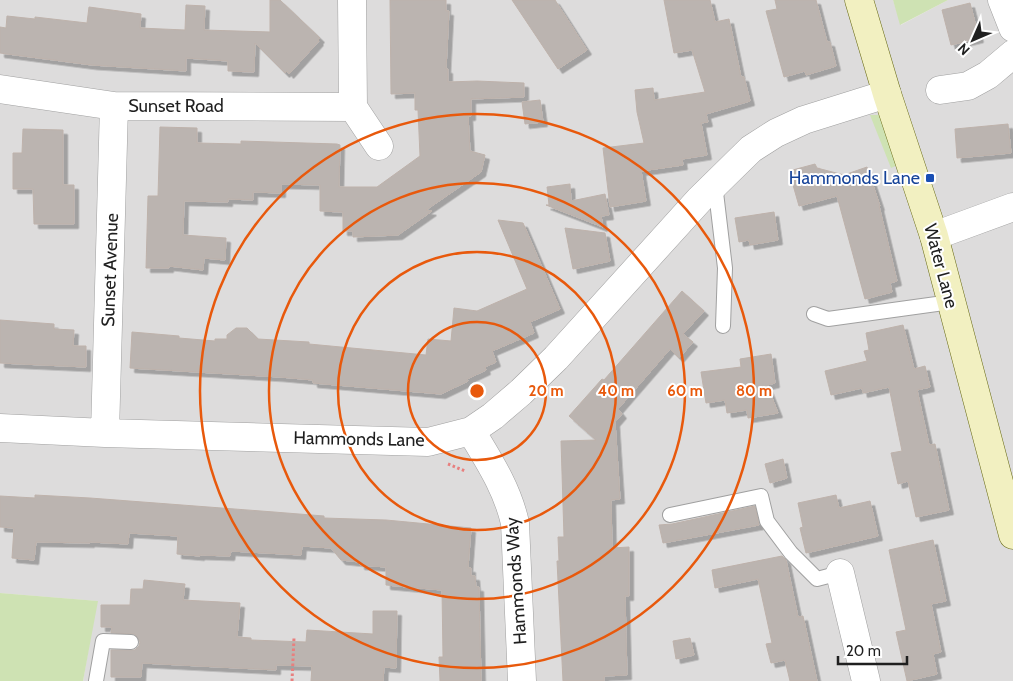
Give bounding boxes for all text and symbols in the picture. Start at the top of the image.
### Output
north arrow [948,15,998,65]
text: N [954,39,974,59]
street label: Sunset Road [128,95,224,117]
place label: Hammonds Lane [789,167,920,189]
marker: Hammonds Lane [924,172,936,184]
street label: Sunset Avenue [97,213,123,327]
street label: Water Lane [919,221,963,311]
centre of rings [468,382,486,400]
text: 20 m [529,382,563,400]
text: 40 m [598,382,634,400]
text: 60 m [667,382,703,400]
text: 80 m [736,382,772,400]
street label: Hammonds Lane [293,427,425,451]
street label: Hammonds Way [501,516,531,646]
scale bar [838,634,907,666]
text: 20 m [846,642,881,660]

